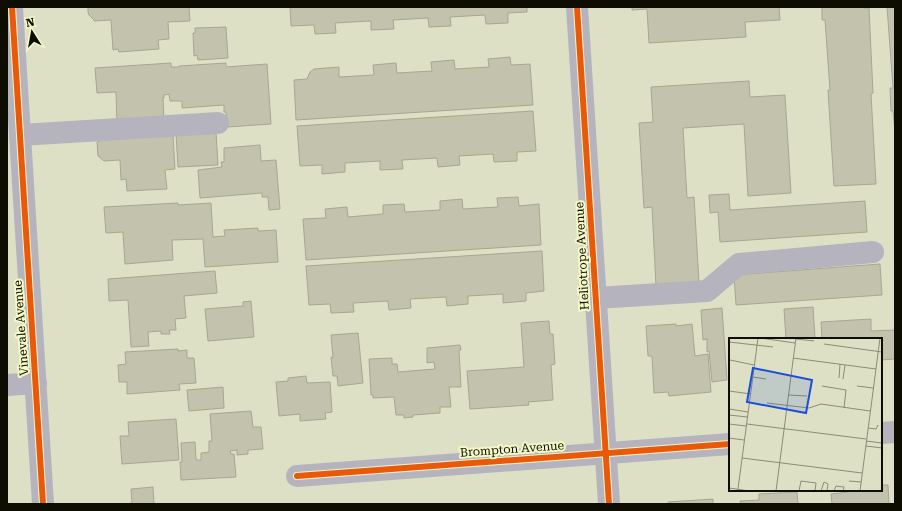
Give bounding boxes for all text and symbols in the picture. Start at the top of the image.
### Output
north arrow [12,12,52,52]
text: N [25,15,36,30]
street label: Heliotrope Avenue [572,201,592,310]
street label: Vinevale Avenue [11,279,31,376]
inset map [729,338,882,491]
street label: Brompton Avenue [459,438,565,460]

